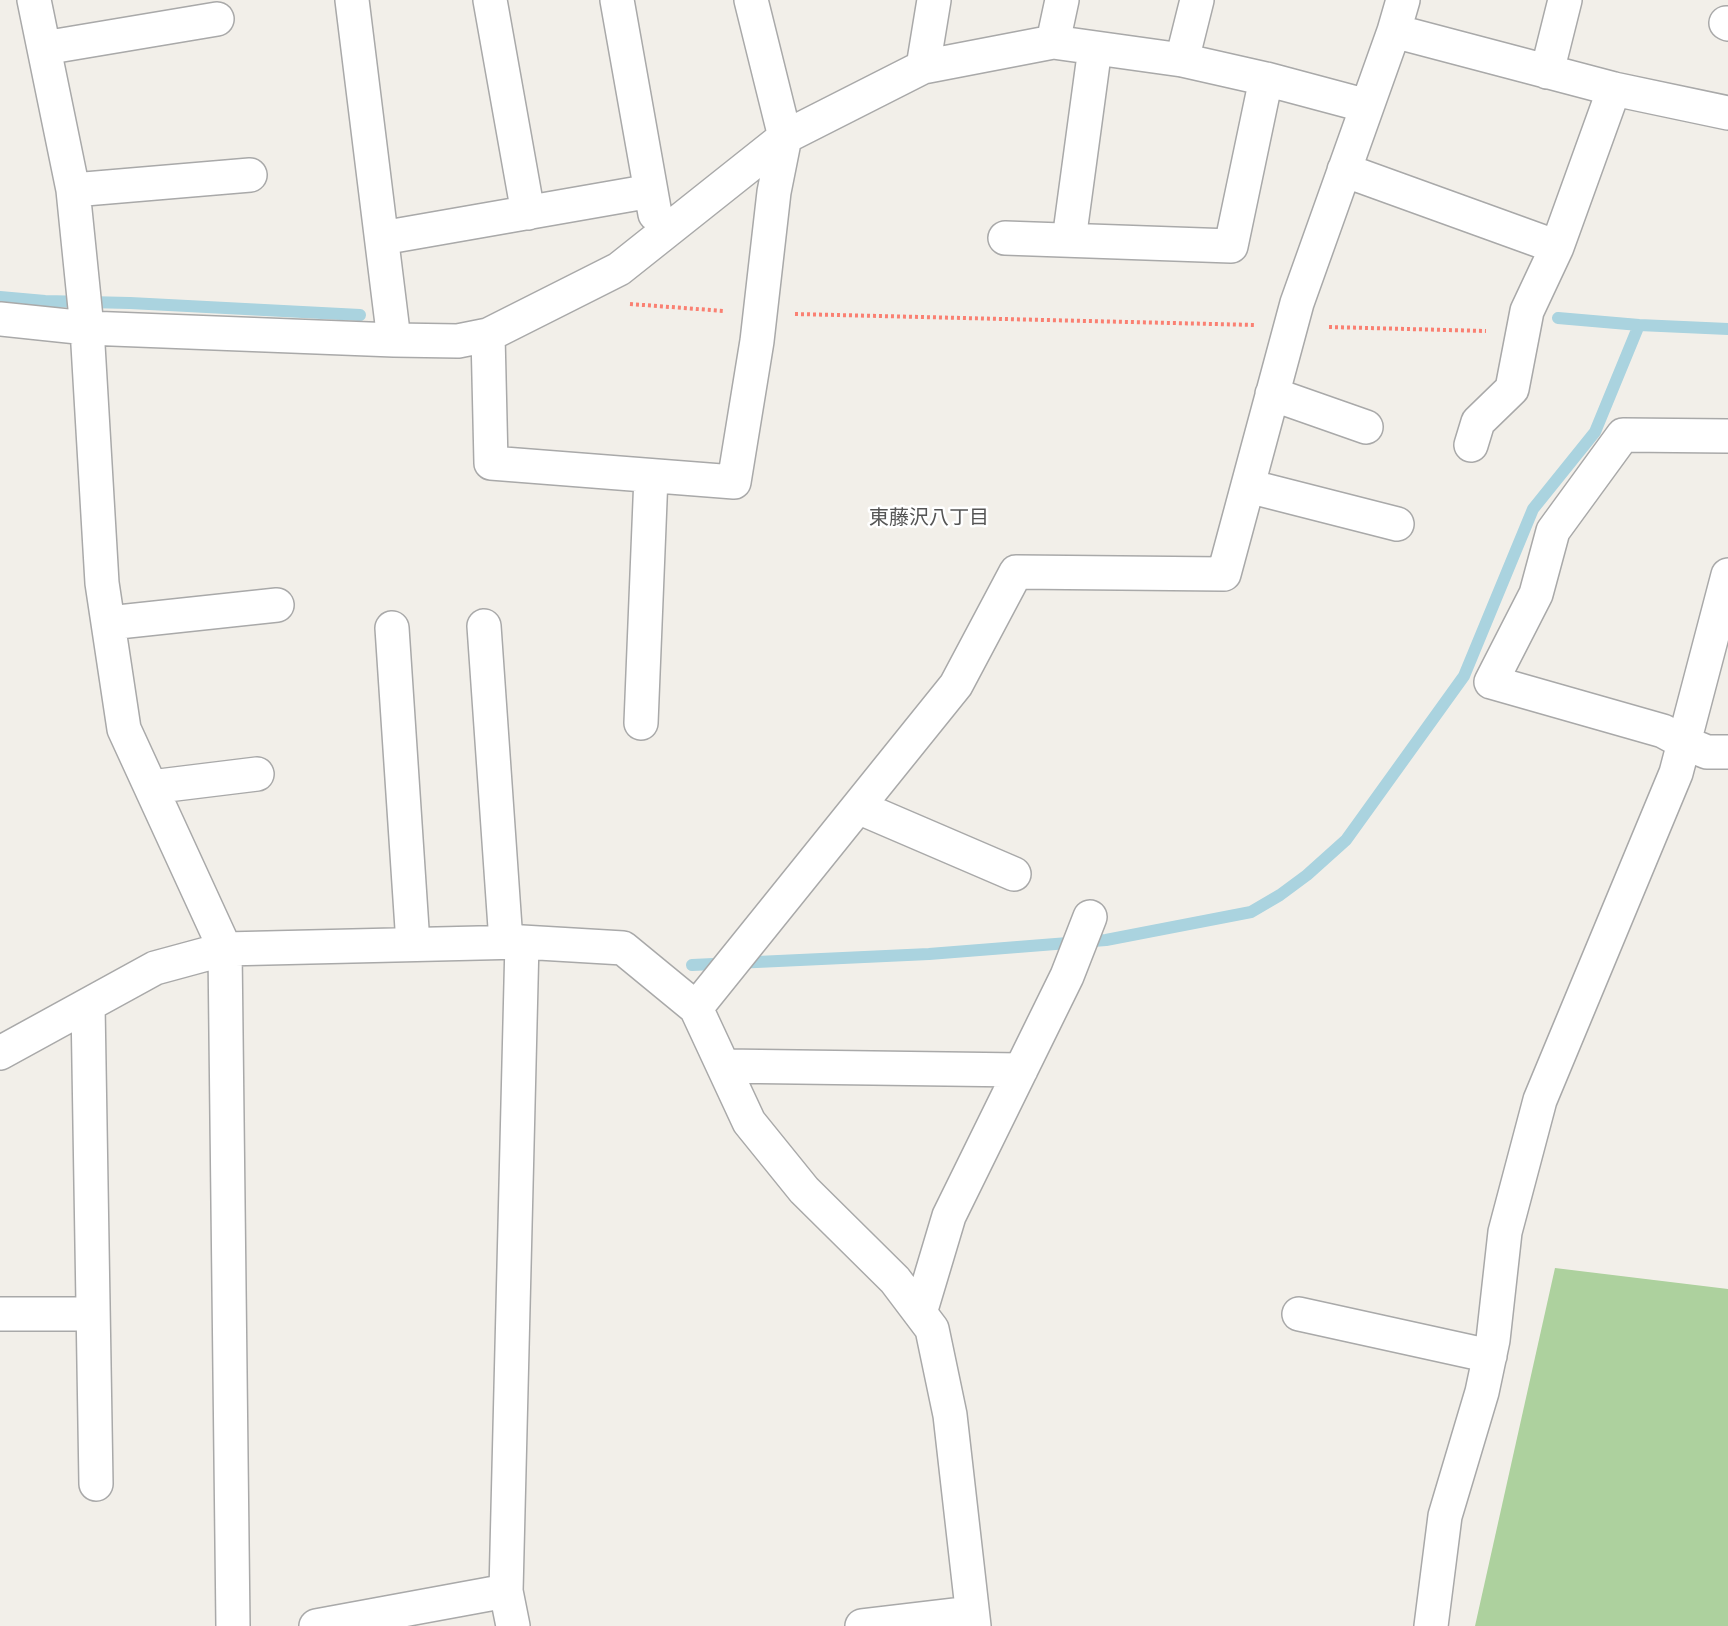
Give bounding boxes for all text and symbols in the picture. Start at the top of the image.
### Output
district label: 東藤沢八丁目 [869,507,989,531]

